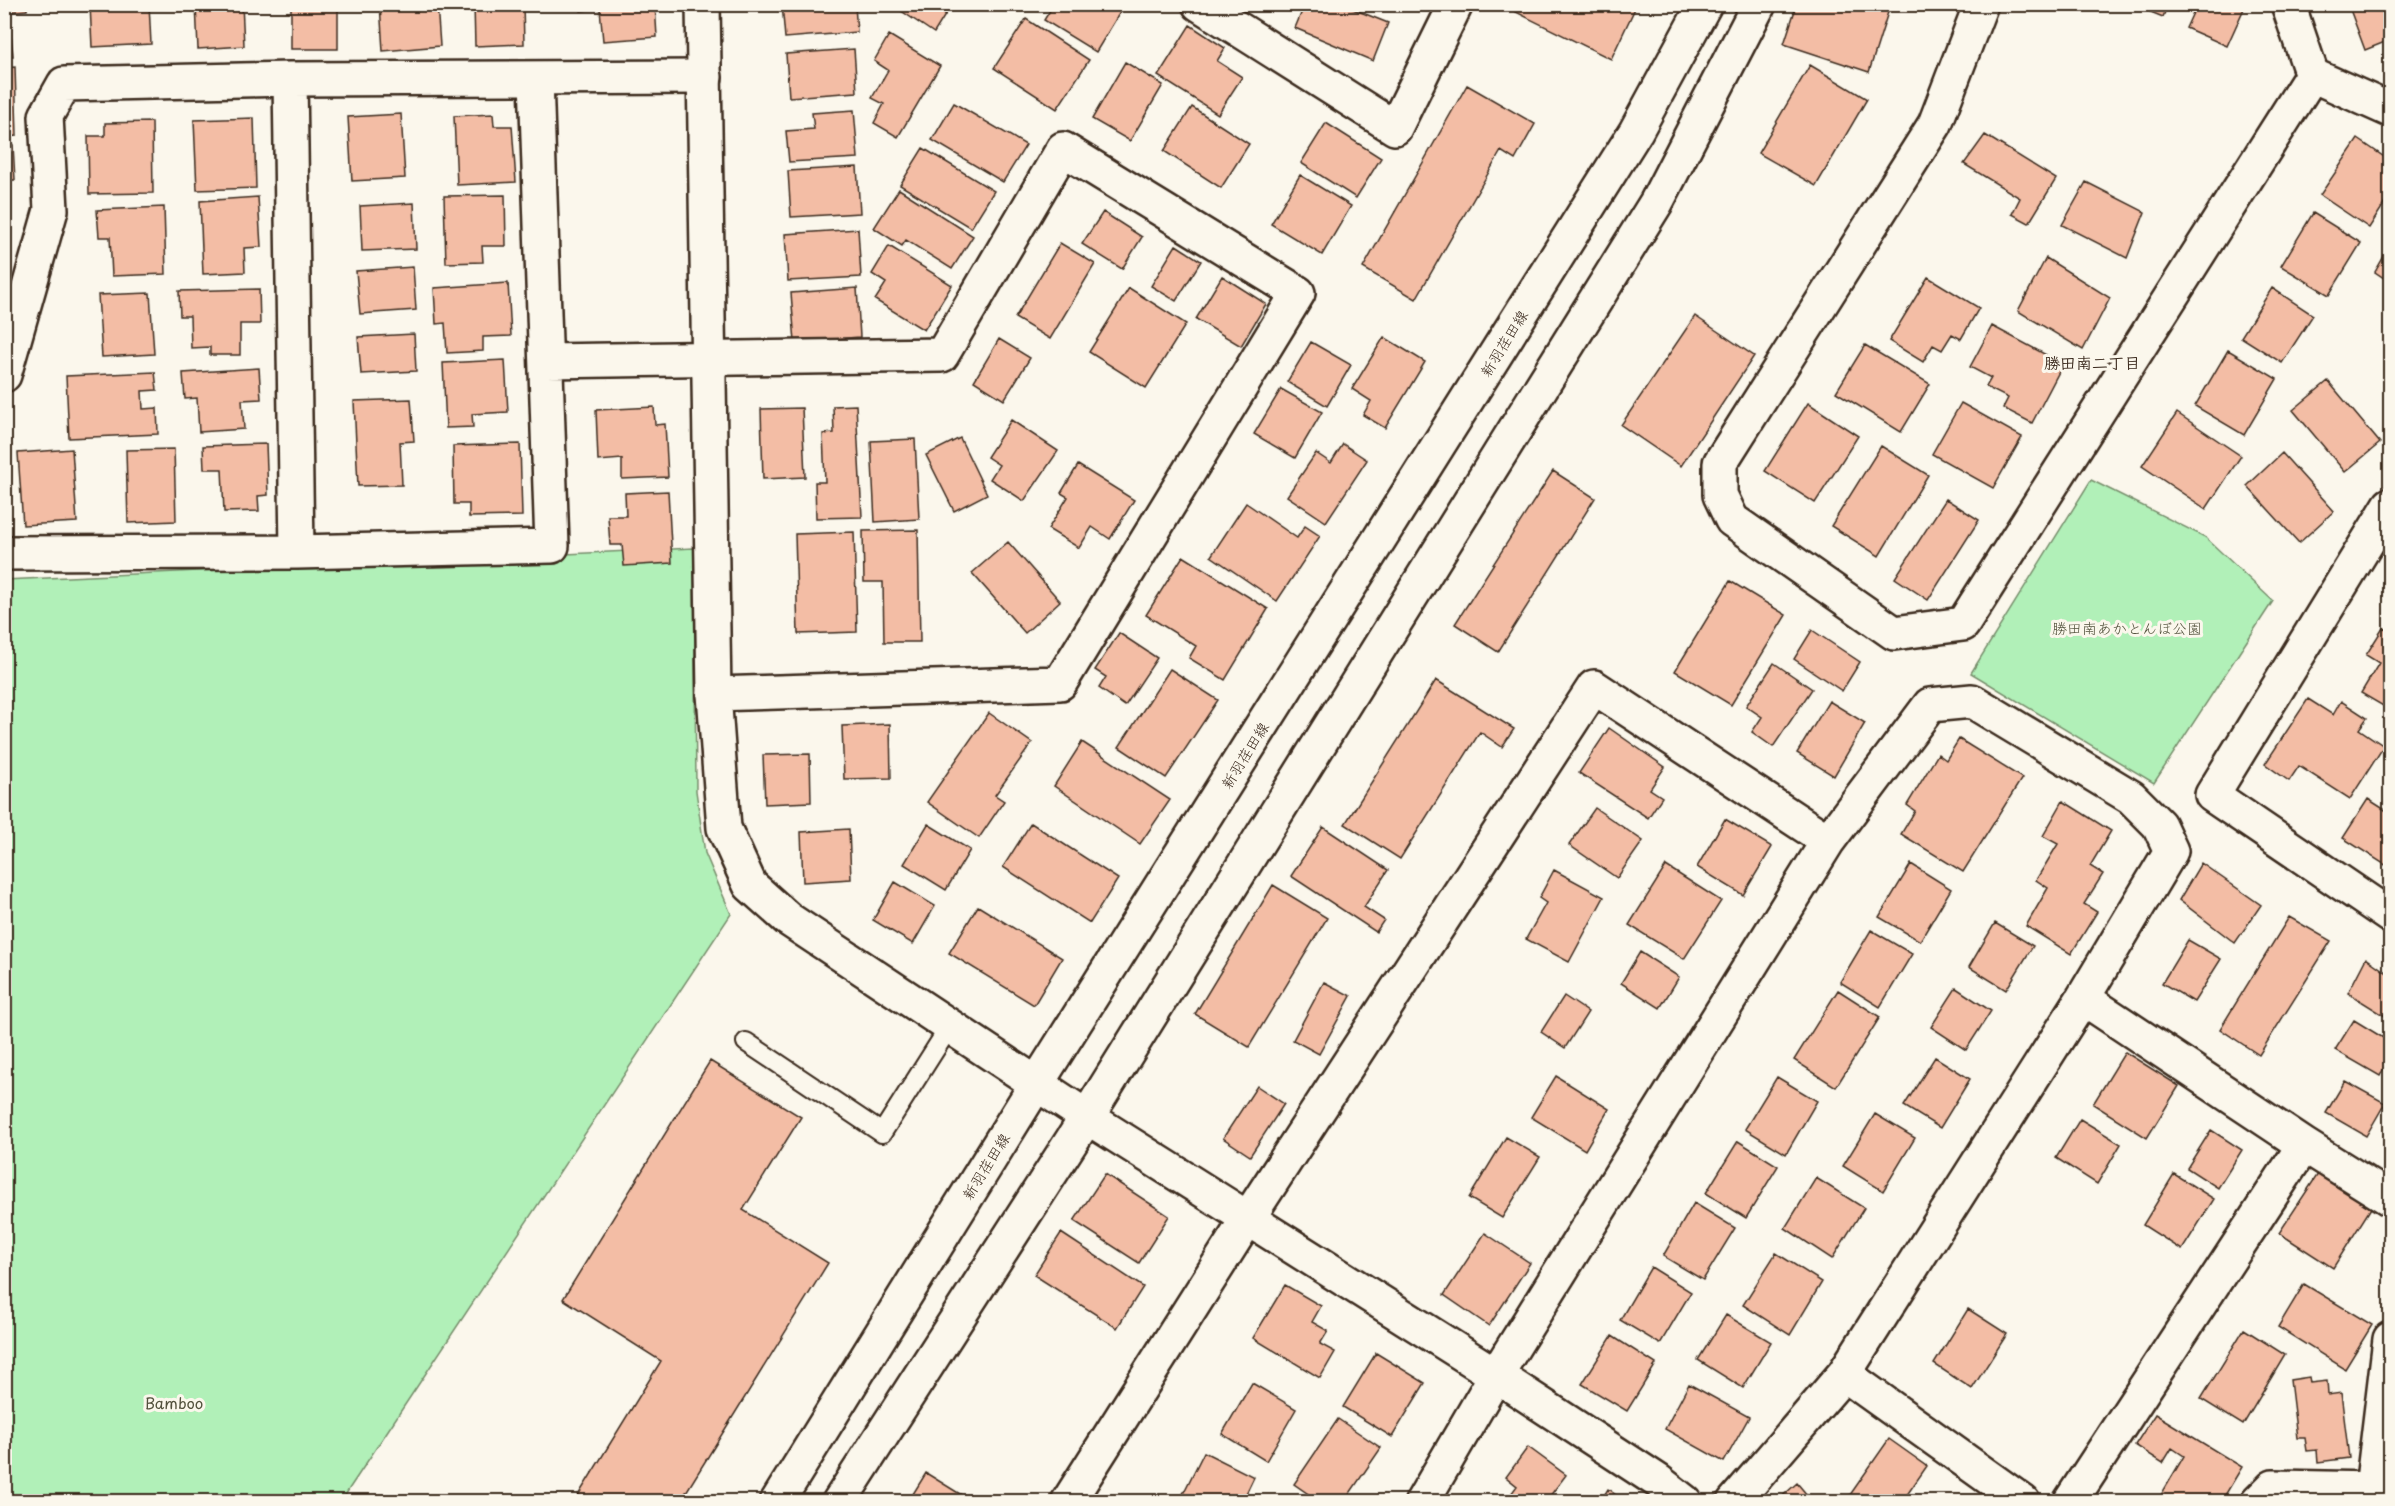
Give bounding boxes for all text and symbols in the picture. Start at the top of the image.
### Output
street label: 新羽荏田線 [1473,305,1533,381]
district label: 勝田南二丁目 [2044,350,2140,374]
park label: 勝田南あかとんぼ公園 [2052,616,2202,639]
street label: 新羽荏田線 [1214,717,1274,793]
street label: 新羽荏田線 [955,1128,1015,1204]
park label: Bamboo [145,1391,203,1414]

